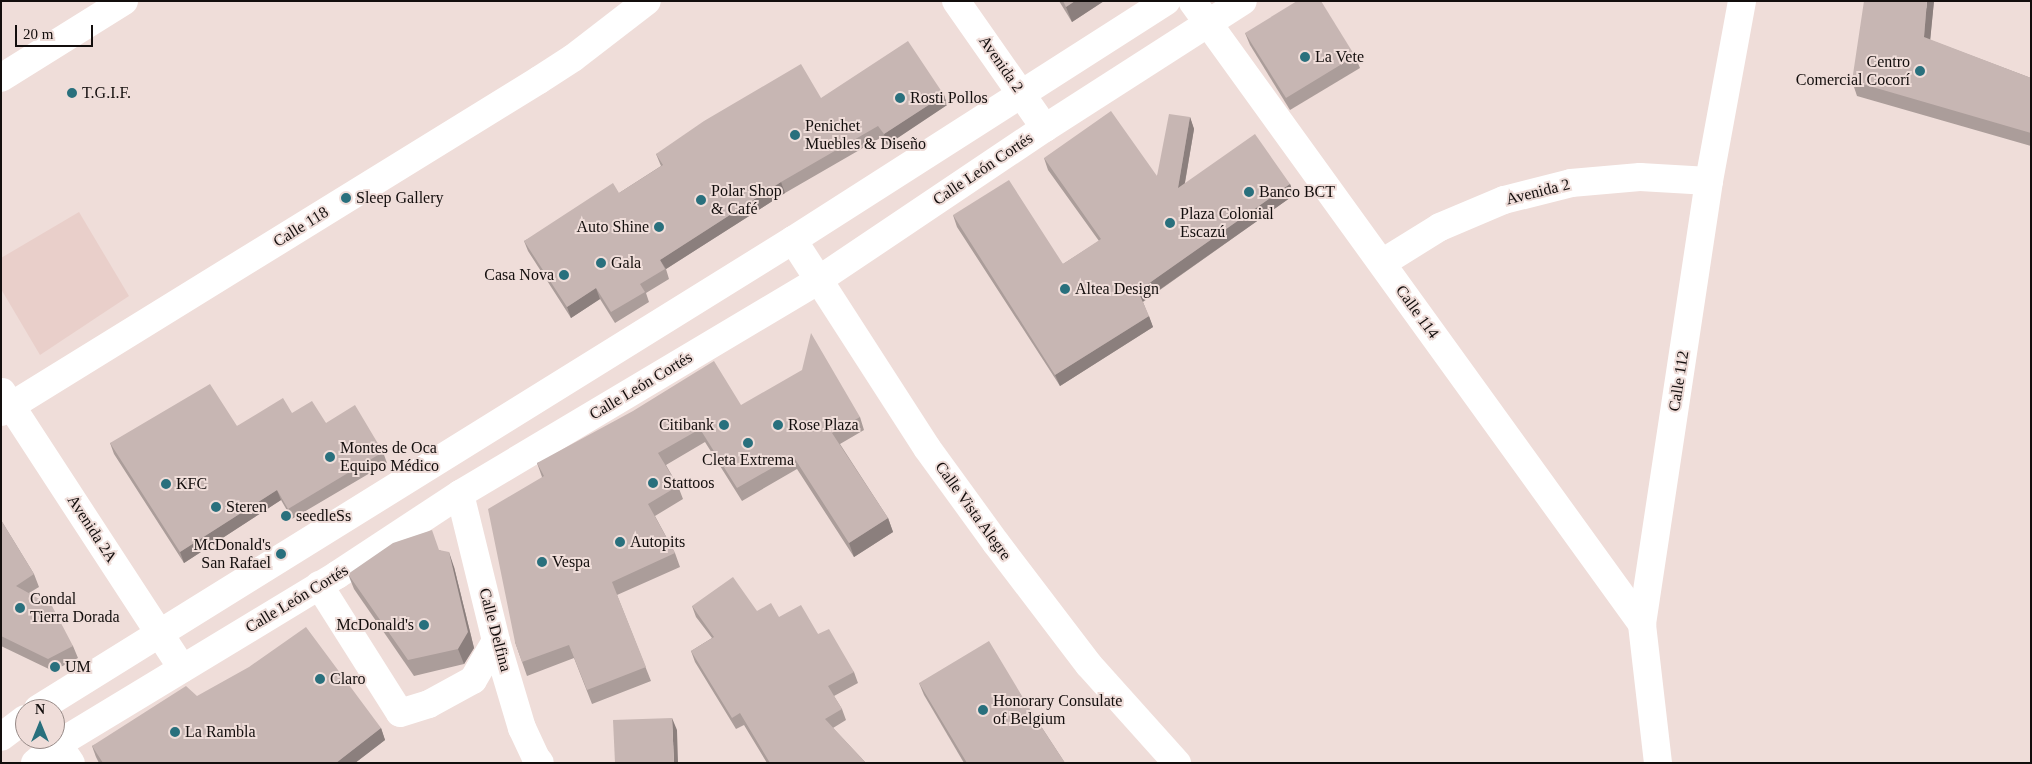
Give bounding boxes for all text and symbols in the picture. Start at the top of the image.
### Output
scale bar [18,15,95,47]
text: 20 m [23,26,53,42]
street label: Avenida 2 [974,32,1028,96]
place label: La Vete [1315,47,1364,67]
marker: La Vete [1299,51,1311,63]
place label: Centro Comercial Cocorí [1796,52,1910,90]
marker: Centro Comercial Cocorí [1914,65,1926,77]
place label: T.G.I.F. [82,83,131,103]
marker: T.G.I.F. [66,87,78,99]
place label: Rosti Pollos [910,88,988,108]
marker: Rosti Pollos [894,92,906,104]
place label: Penichet Muebles & Diseño [805,116,926,154]
street label: Calle León Cortés [929,128,1037,210]
marker: Penichet Muebles & Diseño [789,129,801,141]
street label: Avenida 2 [1504,175,1572,209]
place label: Polar Shop & Café [711,181,782,219]
place label: Banco BCT [1259,182,1335,202]
marker: Banco BCT [1243,186,1255,198]
place label: Sleep Gallery [356,188,444,208]
marker: Sleep Gallery [340,192,352,204]
marker: Polar Shop & Café [695,194,707,206]
street label: Calle 118 [270,203,332,251]
place label: Plaza Colonial Escazú [1180,204,1274,242]
place label: Auto Shine [577,217,649,237]
marker: Plaza Colonial Escazú [1164,217,1176,229]
marker: Auto Shine [653,221,665,233]
place label: Gala [611,253,641,273]
marker: Gala [595,257,607,269]
place label: Casa Nova [484,265,554,285]
marker: Casa Nova [558,269,570,281]
place label: Altea Design [1075,279,1159,299]
street label: Calle 114 [1391,282,1443,342]
marker: Altea Design [1059,283,1071,295]
street label: Calle León Cortés [586,348,696,424]
street label: Calle 112 [1665,349,1693,413]
place label: Citibank [659,415,714,435]
place label: Rose Plaza [788,415,859,435]
marker: Citibank [718,419,730,431]
marker: Rose Plaza [772,419,784,431]
marker: Cleta Extrema [742,437,754,449]
place label: Montes de Oca Equipo Médico [340,438,439,476]
place label: Cleta Extrema [702,450,794,470]
marker: Montes de Oca Equipo Médico [324,451,336,463]
street label: Calle Vista Alegre [931,458,1015,564]
place label: Stattoos [663,473,715,493]
place label: KFC [176,474,207,494]
marker: Stattoos [647,477,659,489]
marker: KFC [160,478,172,490]
street label: Avenida 2A [63,492,121,566]
place label: Steren [226,497,267,517]
marker: Steren [210,501,222,513]
place label: seedleSs [296,506,351,526]
marker: seedleSs [280,510,292,522]
place label: Autopits [630,532,685,552]
place label: McDonald's San Rafael [193,535,271,573]
marker: Autopits [614,536,626,548]
marker: McDonald's San Rafael [275,548,287,560]
place label: Vespa [552,552,590,572]
marker: Vespa [536,556,548,568]
street label: Calle León Cortés [242,561,352,637]
street label: Calle Delfina [475,586,515,674]
place label: Condal Tierra Dorada [30,589,120,627]
marker: Condal Tierra Dorada [14,602,26,614]
place label: McDonald's [336,615,414,635]
marker: McDonald's [418,619,430,631]
place label: UM [65,657,91,677]
marker: UM [49,661,61,673]
place label: Claro [330,669,366,689]
marker: Claro [314,673,326,685]
place label: Honorary Consulate of Belgium [993,691,1122,729]
north arrow [15,699,65,749]
text: N [35,702,45,717]
marker: Honorary Consulate of Belgium [977,704,989,716]
place label: La Rambla [185,722,256,742]
marker: La Rambla [169,726,181,738]

